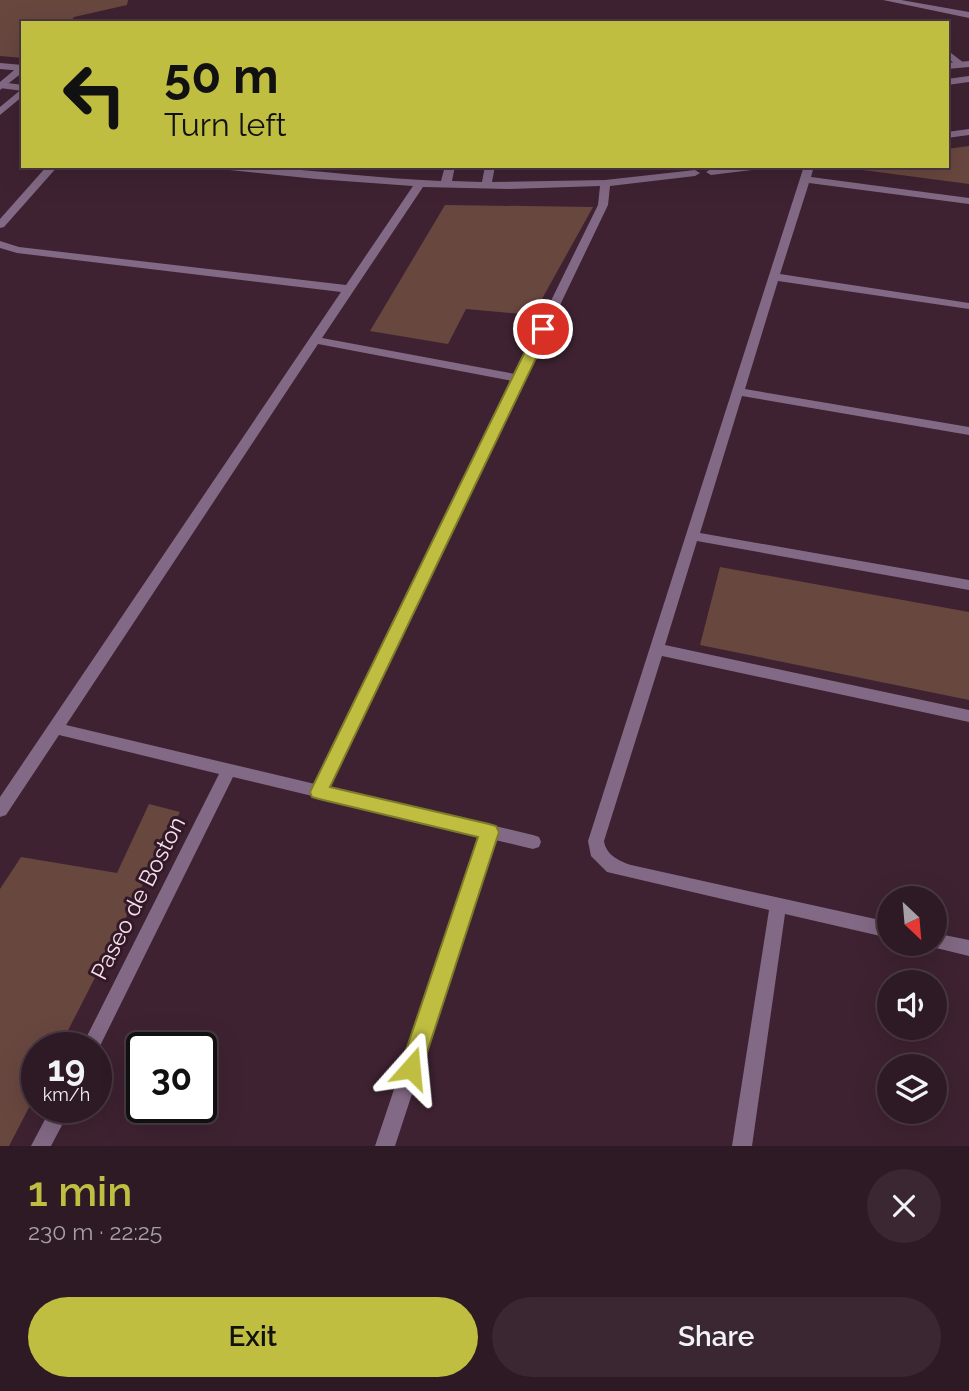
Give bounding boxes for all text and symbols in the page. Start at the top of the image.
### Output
text: 50 m [164,47,279,104]
icon: left [49,49,140,140]
text: Turn left [164,106,286,143]
pin [513,299,573,359]
icon: arrive [524,310,562,348]
street label: Paseo de Boston [85,812,190,984]
north arrow [877,886,947,956]
map controls [877,886,947,1124]
button: sound [877,970,947,1040]
position arrow [374,1031,448,1105]
speed limit sign: 30 [126,1032,217,1123]
text: 19 [48,1048,85,1089]
button: layers [877,1054,947,1124]
text: km/h [43,1084,90,1105]
text: 1 min [28,1167,132,1216]
button: close [867,1169,941,1243]
text: 230 m · 22:25 [28,1218,162,1245]
button: Exit [28,1297,478,1377]
button: Share [492,1297,941,1377]

